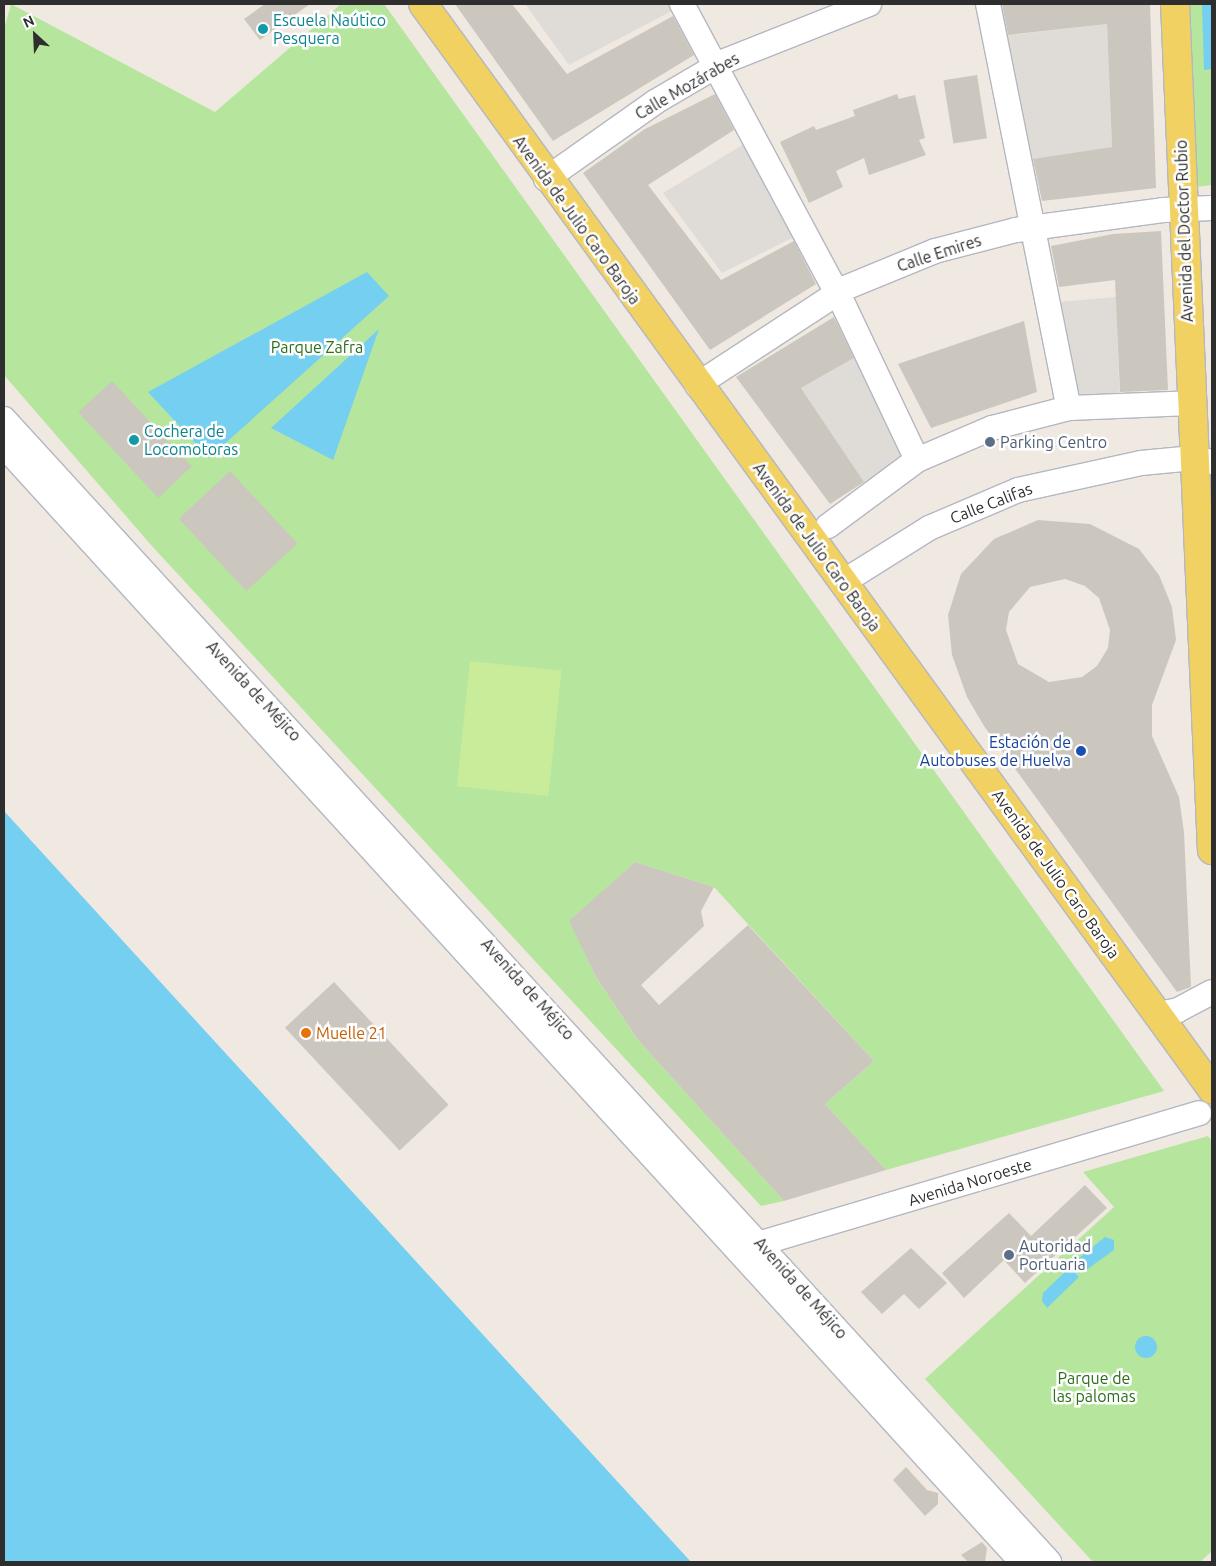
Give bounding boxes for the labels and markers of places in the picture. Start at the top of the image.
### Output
place label: Escuela Naútico Pesquera [273,10,386,48]
marker: Escuela Naútico Pesquera [257,23,269,35]
place label: Cochera de Locomotoras [144,421,238,459]
place label: Parking Centro [1000,432,1107,452]
marker: Cochera de Locomotoras [128,434,140,446]
marker: Parking Centro [984,436,996,448]
place label: Estación de Autobuses de Huelva [920,732,1071,770]
marker: Estación de Autobuses de Huelva [1075,745,1087,757]
place label: Muelle 21 [316,1023,387,1043]
marker: Muelle 21 [300,1027,312,1039]
place label: Autoridad Portuaria [1019,1236,1091,1274]
marker: Autoridad Portuaria [1003,1249,1015,1261]

